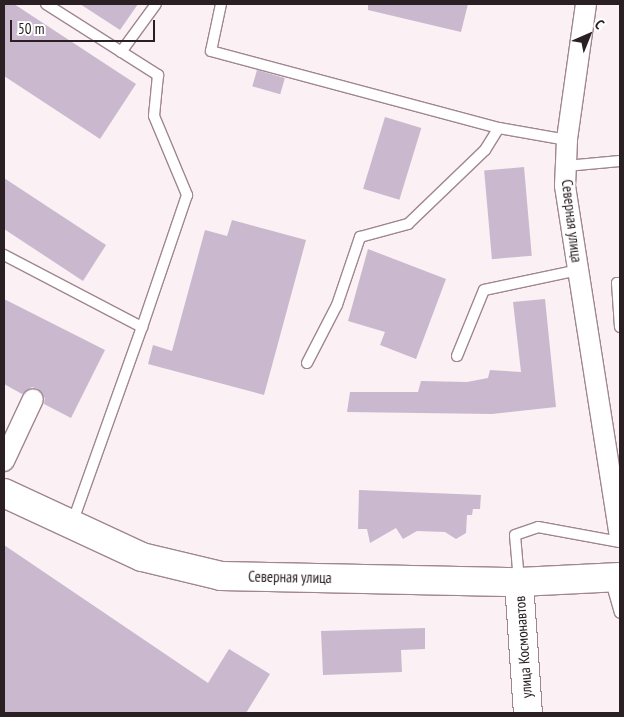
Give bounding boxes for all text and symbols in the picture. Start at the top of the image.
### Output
scale bar [12,10,158,42]
north arrow [564,10,614,60]
text: С [591,16,608,33]
text: 50 m [18,19,44,38]
street label: Северная улица [558,178,586,264]
street label: Северная улица [248,567,332,587]
street label: улица Космонавтов [510,595,536,699]

